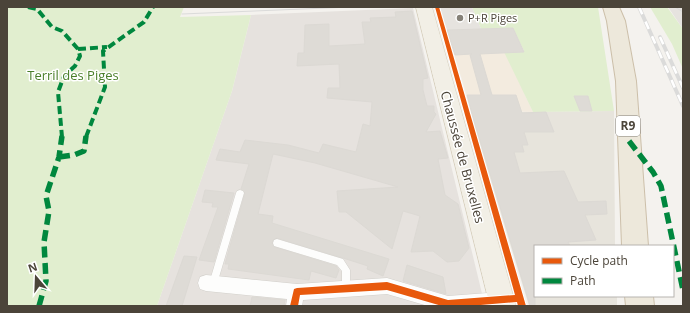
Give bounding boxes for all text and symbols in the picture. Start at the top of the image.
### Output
place label: P+R Piges [468,10,517,25]
marker: P+R Piges [455,13,465,23]
park label: Terril des Piges [27,66,119,84]
street label: Chaussée de Bruxelles [437,89,489,225]
road number: R9 [616,116,640,136]
legend [534,245,674,297]
text: Cycle path [570,252,628,269]
north arrow [16,257,56,297]
text: N [26,259,39,276]
text: Path [570,272,596,289]

